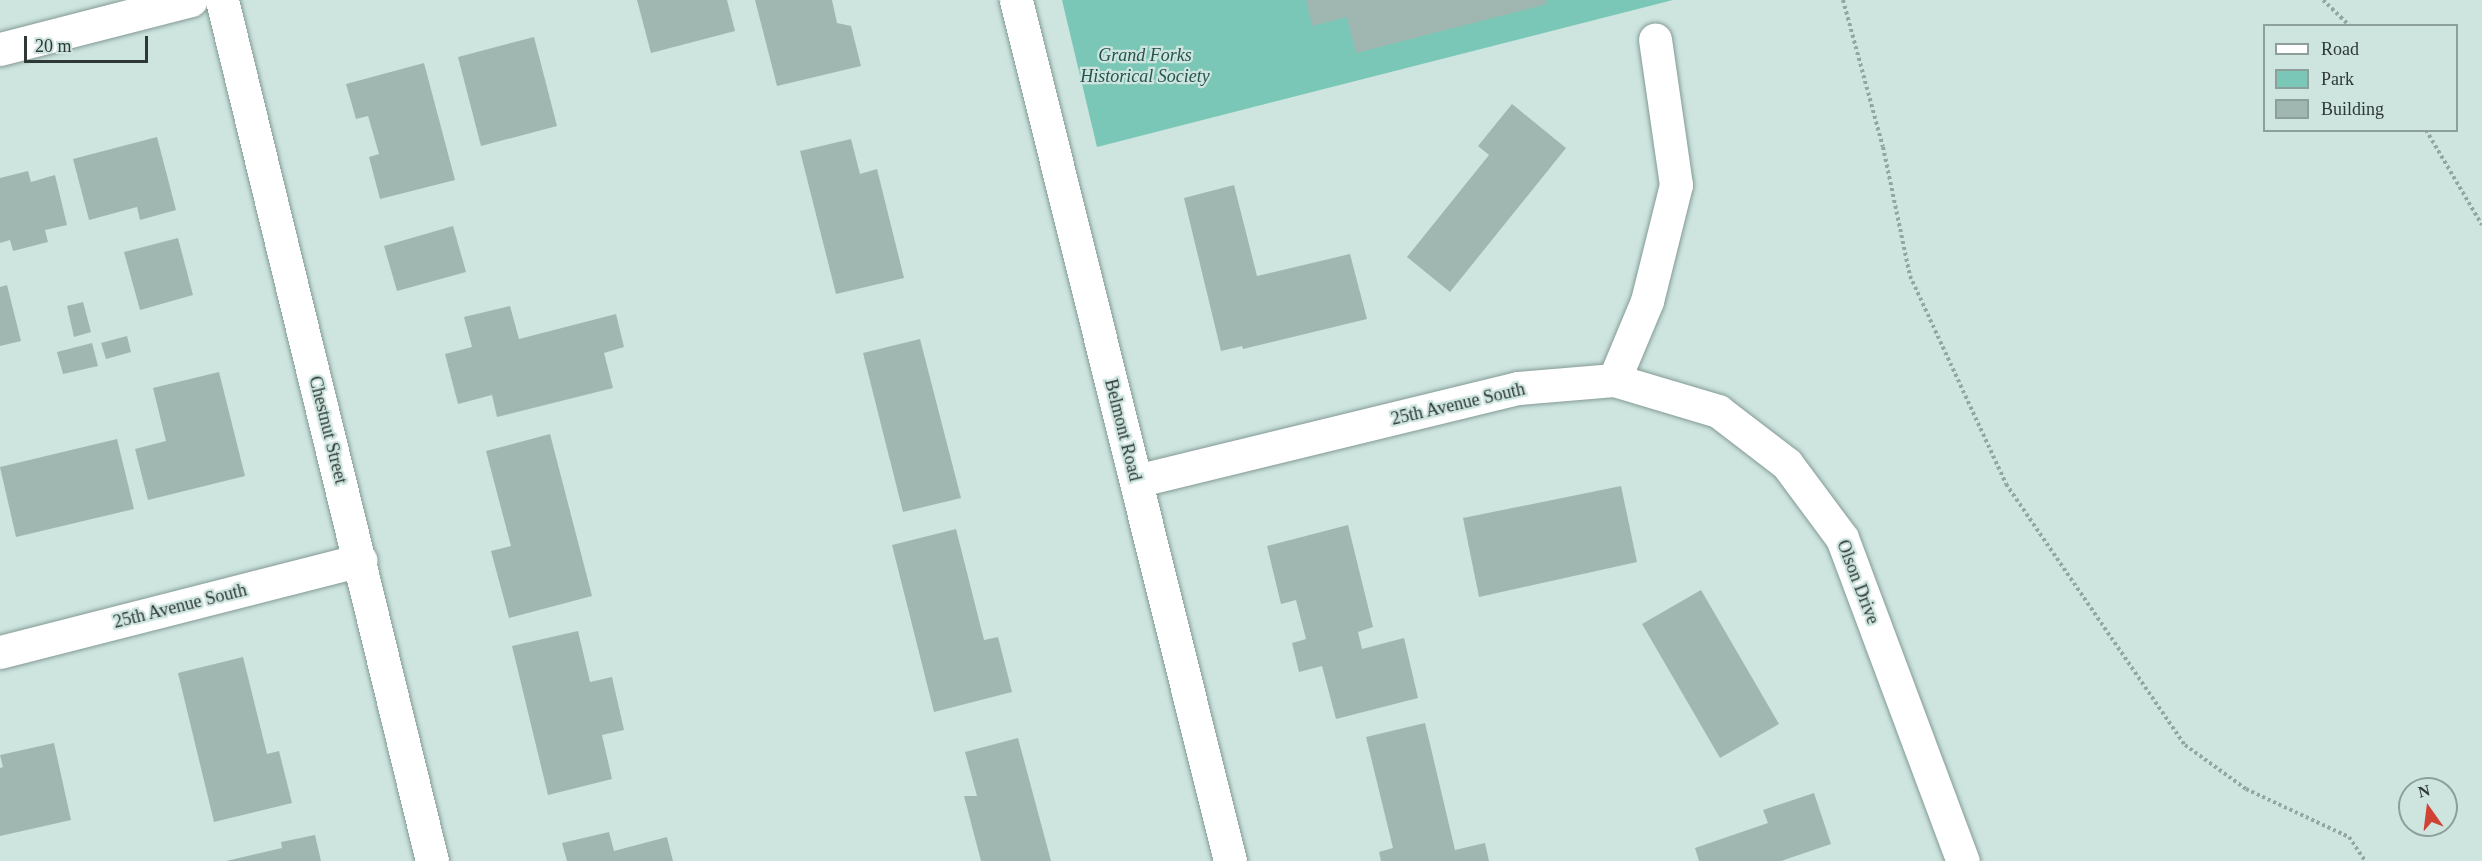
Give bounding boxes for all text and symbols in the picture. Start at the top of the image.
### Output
scale bar [27,24,152,62]
legend [2263,24,2458,132]
text: 20 m [35,36,72,56]
text: Road [2321,39,2359,59]
park label: Grand Forks Historical Society [1080,45,1210,88]
text: Park [2321,69,2354,89]
text: Building [2321,99,2384,119]
street label: Chestnut Street [304,374,352,486]
street label: Belmont Road [1100,377,1146,483]
street label: 25th Avenue South [1389,378,1527,430]
street label: Olson Drive [1832,537,1884,627]
street label: 25th Avenue South [111,579,249,633]
north arrow [2398,777,2458,837]
text: N [2416,781,2432,801]

